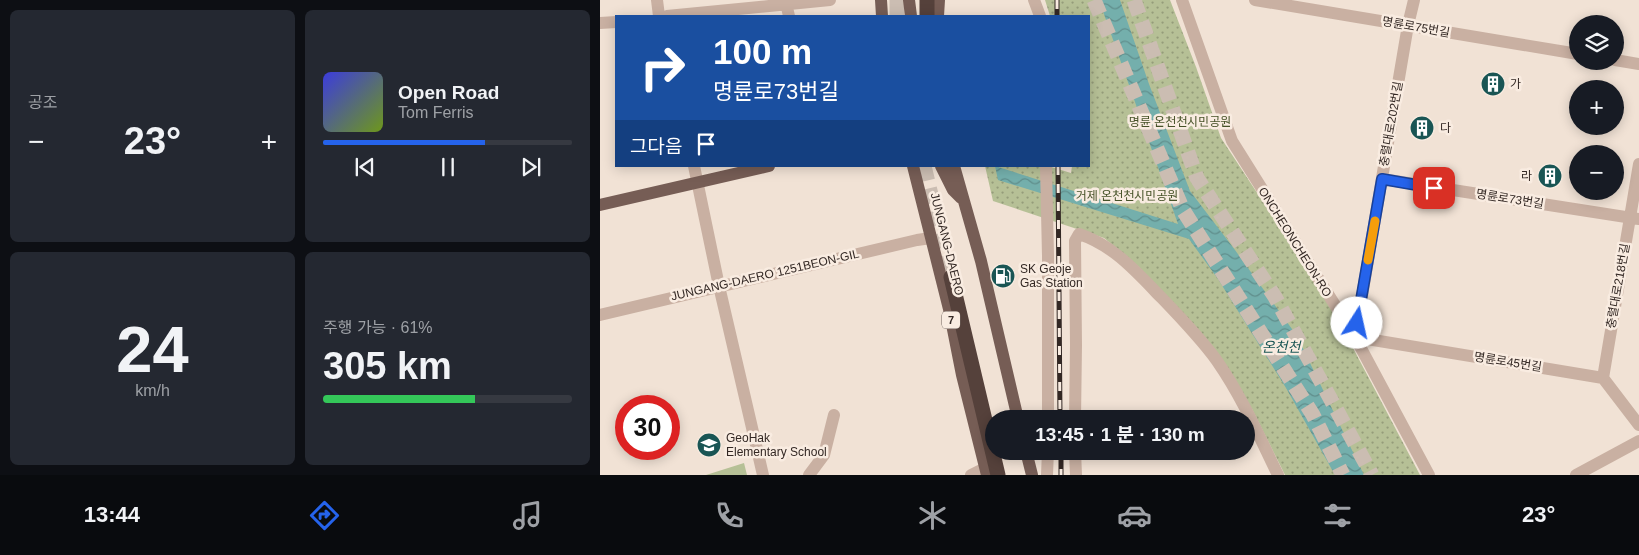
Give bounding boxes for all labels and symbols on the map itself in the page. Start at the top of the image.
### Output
street label: 명륜로75번길 [1381,14,1451,40]
building icon: 가 [1480,71,1506,97]
place label: 가 [1510,77,1521,91]
street label: 충렬대로202번길 [1377,80,1405,168]
park label: 명륜 온천천시민공원 [1129,115,1231,129]
building icon: 다 [1409,115,1435,141]
place label: 다 [1440,121,1451,135]
building icon: 라 [1537,163,1563,189]
pin [1413,167,1455,209]
place label: 라 [1521,169,1532,183]
street label: ONCHEONCHEON-RO [1256,185,1334,299]
street label: 명륜로73번길 [1475,187,1545,211]
park label: 거제 온천천시민공원 [1076,189,1178,203]
street label: JUNGANG-DAERO [927,191,967,297]
street label: 충렬대로218번길 [1604,242,1632,330]
street label: JUNGANG-DAERO 1251BEON-GIL [670,246,861,303]
place label: SK Geoje Gas Station [1020,262,1083,290]
fuel station icon: SK Geoje Gas Station [990,263,1016,289]
position arrow [1330,296,1382,348]
road number: 7 [942,312,960,328]
water label: 온천천 [1262,339,1301,355]
street label: 명륜로45번길 [1473,350,1543,374]
speed limit sign: 30 [615,395,680,460]
place label: GeoHak Elementary School [726,431,827,459]
school or university icon: GeoHak Elementary School [696,432,722,458]

